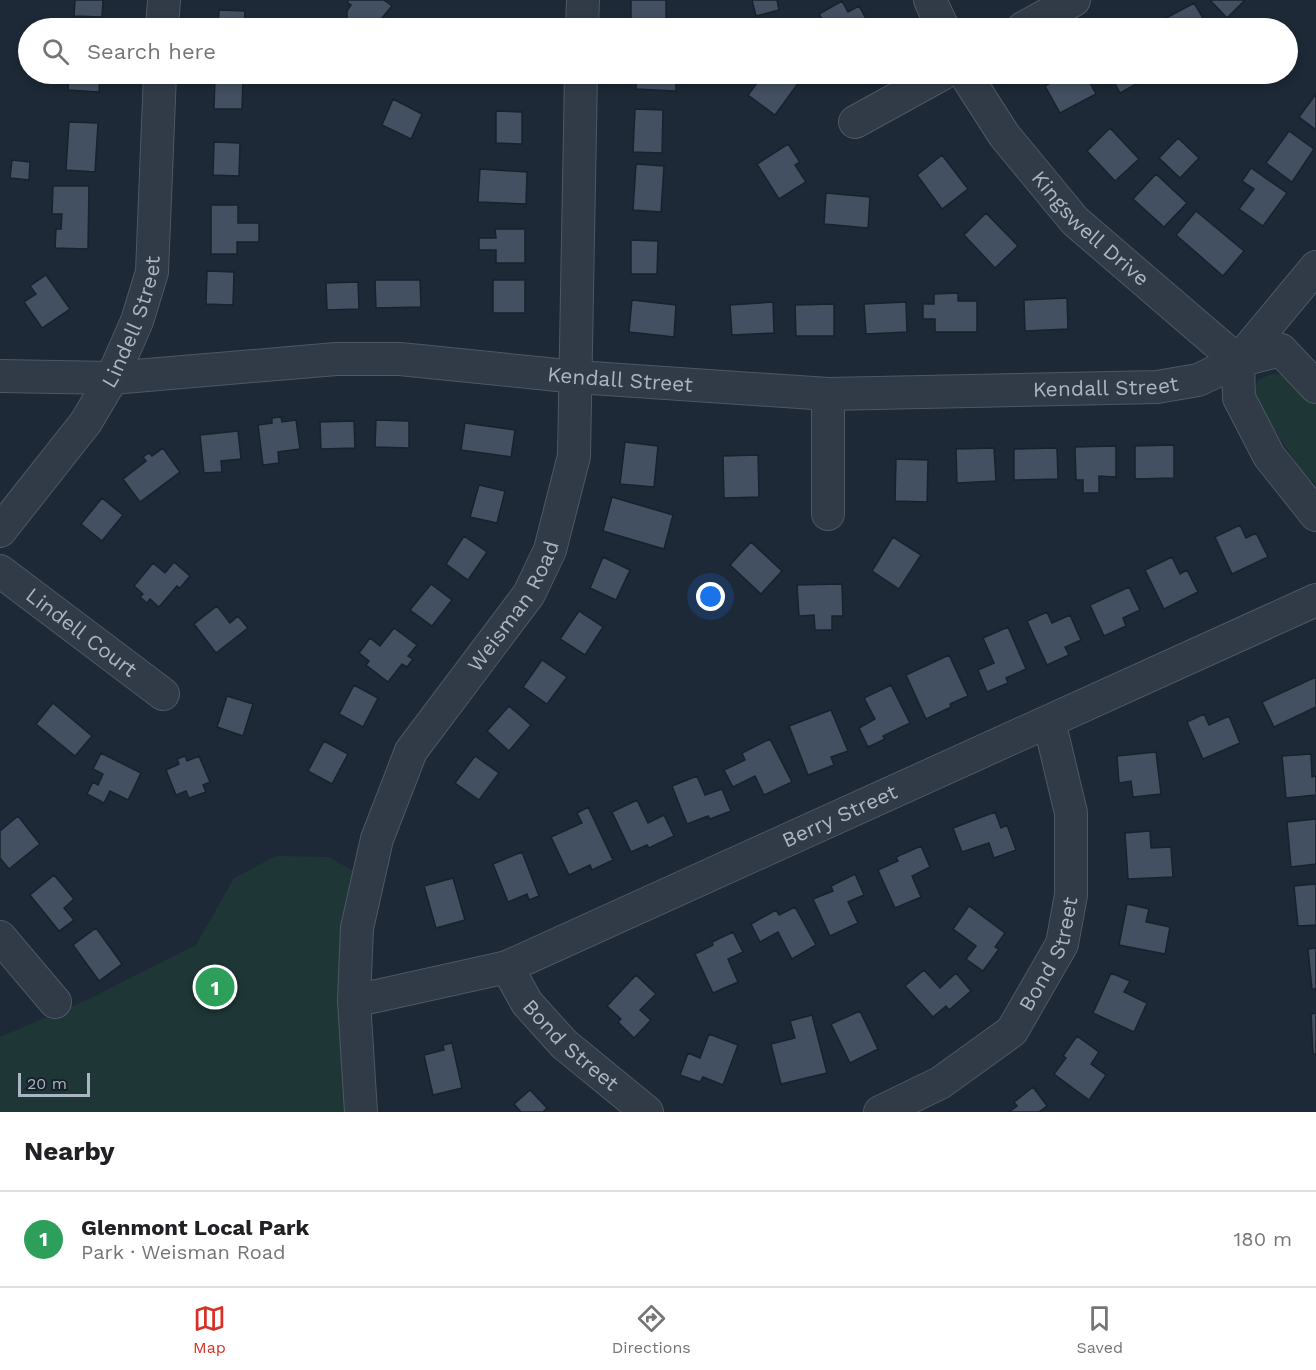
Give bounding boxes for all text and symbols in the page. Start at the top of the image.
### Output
search box [18,18,1298,84]
icon: search [39,35,72,68]
text: Search here [87,39,216,64]
street label: Kingswell Drive [1027,165,1154,291]
street label: Lindell Street [96,255,165,392]
street label: Kendall Street [546,361,694,397]
street label: Kendall Street [1033,371,1180,402]
street label: Weisman Road [462,538,564,676]
street label: Lindell Court [21,582,142,682]
your location [696,582,725,611]
street label: Berry Street [778,779,901,853]
street label: Bond Street [1013,895,1082,1015]
pin: 1 [196,964,234,1010]
street label: Bond Street [518,994,624,1096]
scale bar [18,1070,90,1098]
text: 20 m [27,1074,67,1093]
text: Nearby [24,1136,115,1166]
text: Glenmont Local Park [81,1215,309,1240]
text: 1 [39,1227,48,1251]
text: 180 m [1234,1227,1292,1251]
text: Park · Weisman Road [81,1240,286,1264]
tab: Map [193,1302,226,1357]
tab: Directions [612,1302,691,1357]
tab: Saved [1077,1302,1123,1357]

